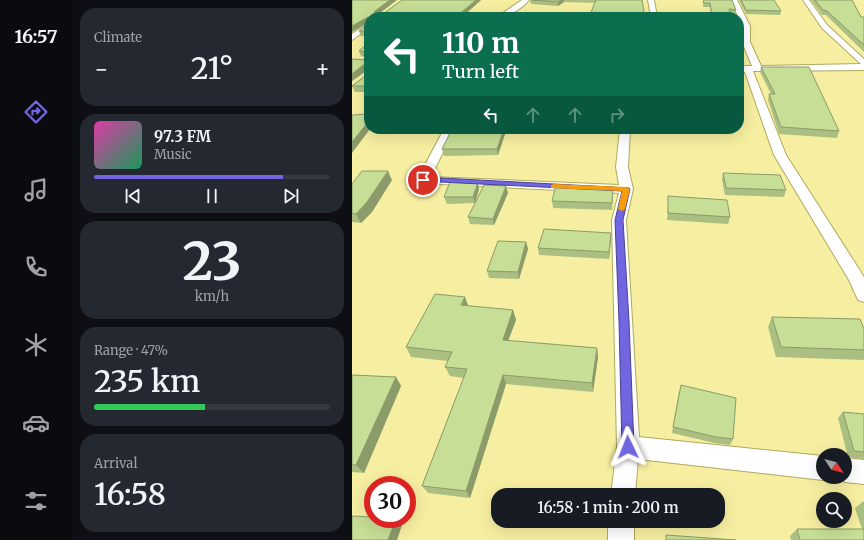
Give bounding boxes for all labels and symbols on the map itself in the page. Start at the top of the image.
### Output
pin [406,163,440,197]
position arrow [607,426,649,468]
north arrow [816,448,852,484]
speed limit sign: 30 [364,476,416,528]

